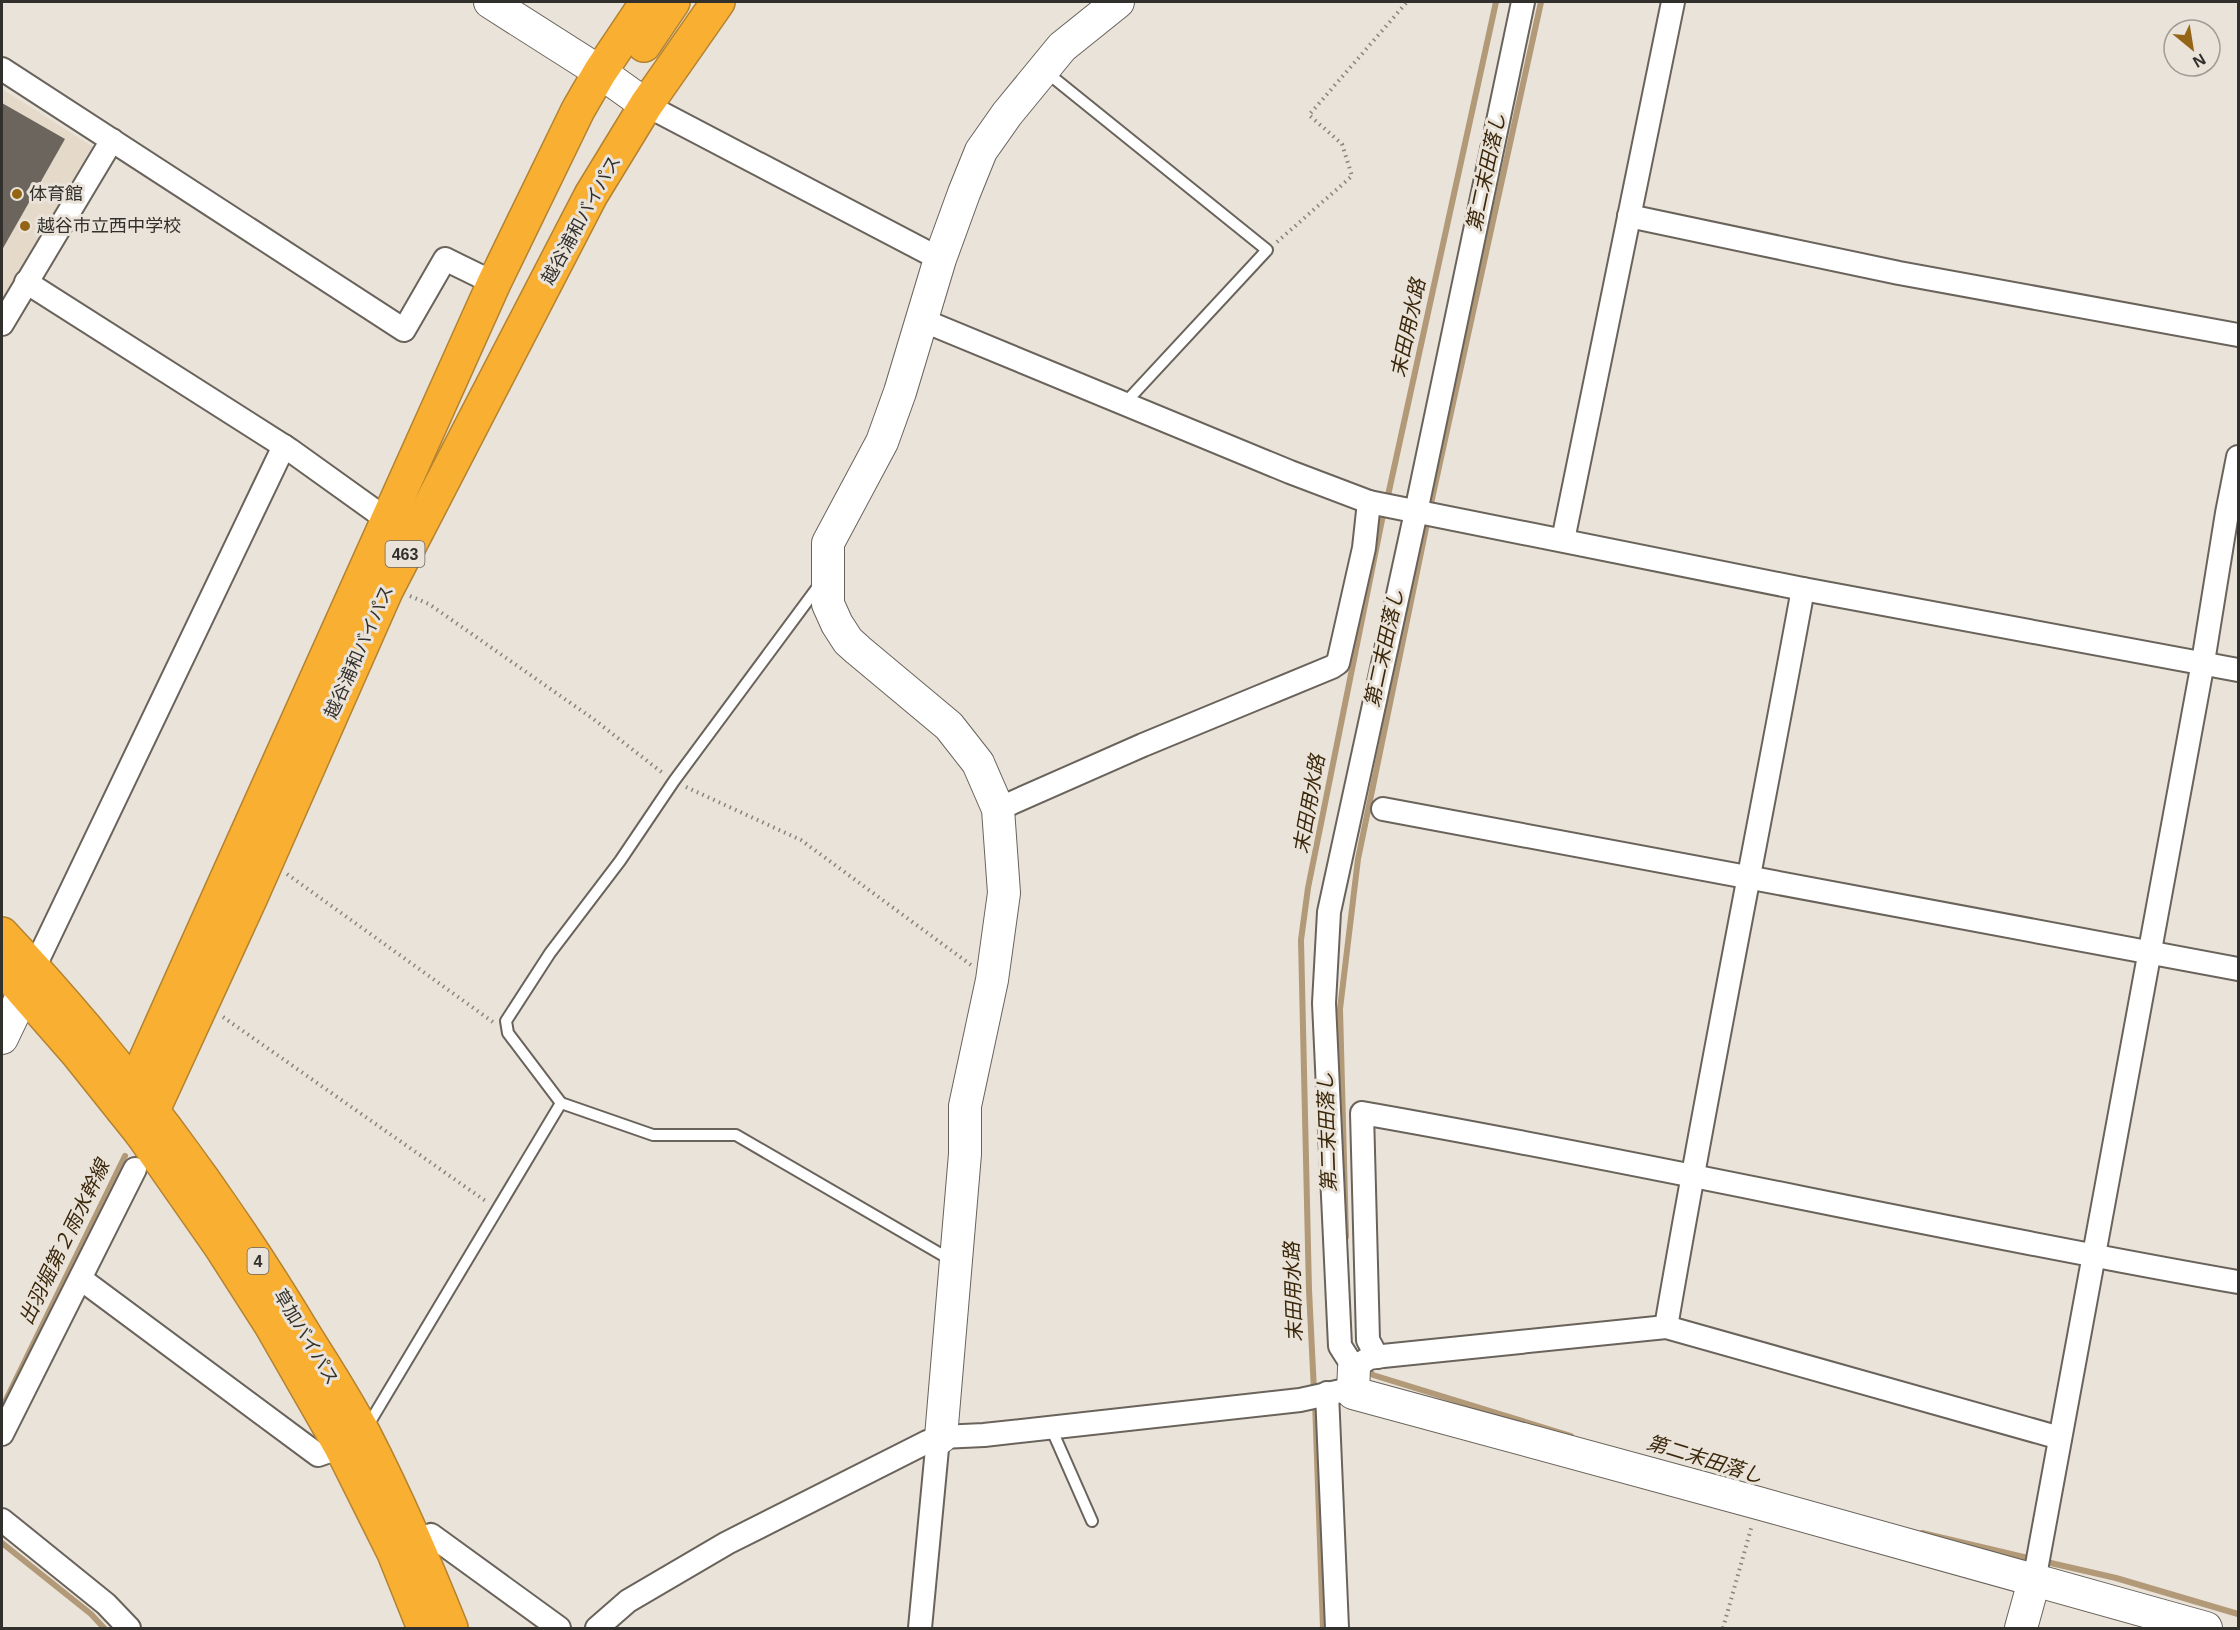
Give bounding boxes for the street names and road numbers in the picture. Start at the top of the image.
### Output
street label: 越谷浦和バイパス [537,152,625,288]
road number: 463 [386,541,424,567]
street label: 越谷浦和バイパス [321,582,397,722]
road number: 4 [248,1248,268,1274]
street label: 草加バイパス [270,1286,342,1388]

